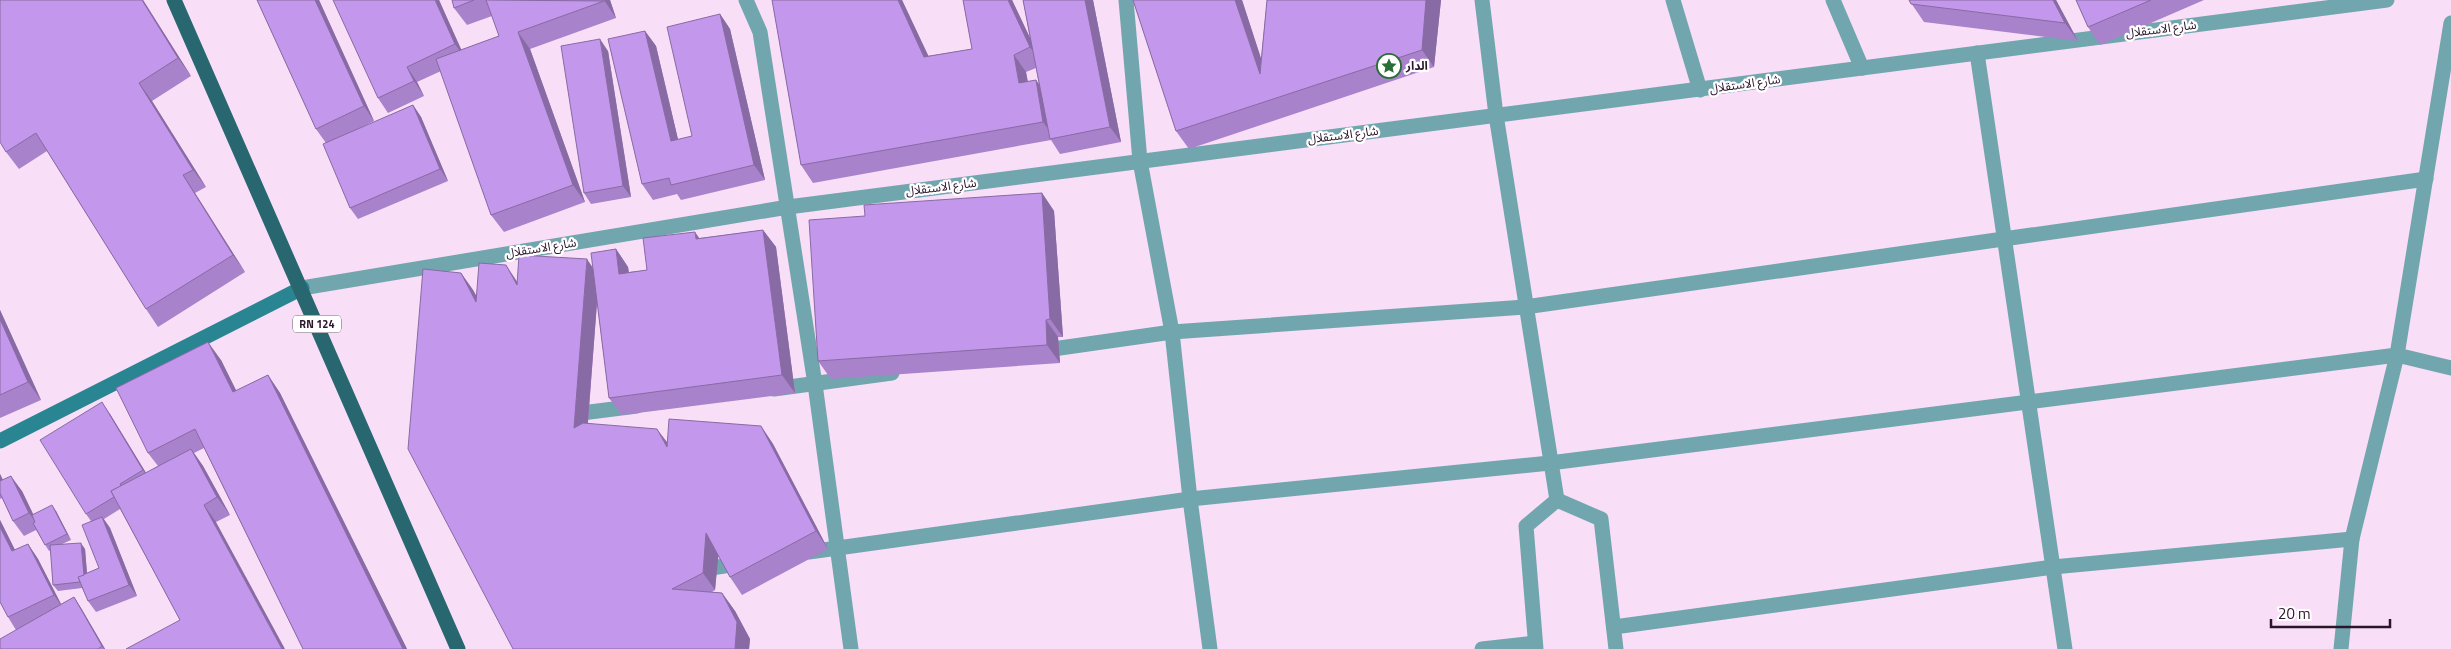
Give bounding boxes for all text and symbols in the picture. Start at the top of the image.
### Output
street label: شارع الاستقلال [2124,15,2197,42]
place icon: الدار [1376,53,1402,79]
place label: الدار [1405,56,1428,75]
street label: شارع الاستقلال [1708,69,1782,98]
street label: شارع الاستقلال [1306,121,1379,148]
street label: شارع الاستقلال [904,173,977,200]
street label: شارع الاستقلال [504,233,578,262]
road number: RN 124 [293,316,341,332]
scale bar [2271,596,2390,628]
text: 20 m [2278,602,2311,625]

